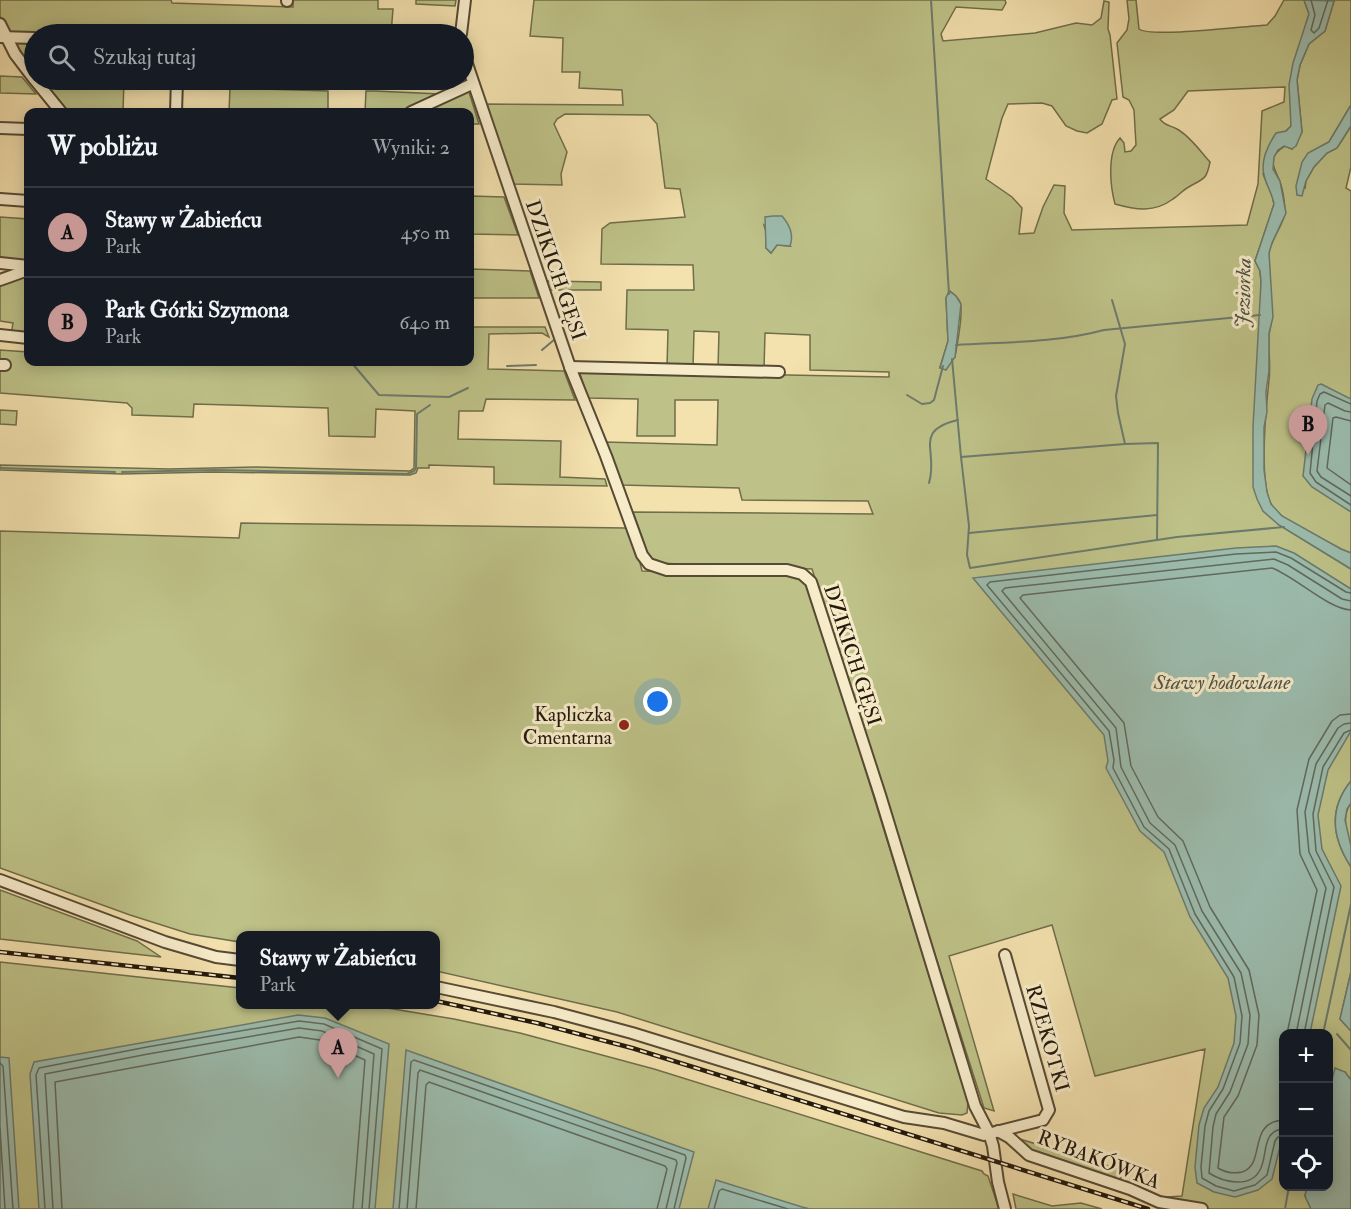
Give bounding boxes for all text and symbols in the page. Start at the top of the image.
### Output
search box [24,24,474,90]
icon: search [45,41,78,74]
text: Szukaj tutaj [93,43,196,71]
text: W pobliżu [48,131,158,163]
text: Wyniki: 2 [372,135,450,160]
street label: DZIKICH GĘSI [520,197,591,344]
text: Stawy w Żabieńcu [105,206,262,234]
text: A [61,220,74,245]
text: 450 m [401,220,450,245]
text: Park [105,234,141,259]
water label: Jeziorka [1229,257,1258,328]
text: Park Górki Szymona [105,296,288,324]
text: B [61,310,74,335]
text: 640 m [399,310,450,335]
text: Park [105,324,141,349]
pin: B [1288,406,1328,455]
street label: DZIKICH GĘSI [818,581,887,729]
water label: Stawy hodowlane [1153,669,1291,696]
your location [643,687,672,716]
place label: Kapliczka Cmentarna [523,702,613,750]
marker: Kapliczka Cmentarna [617,718,631,732]
popup [236,931,440,1009]
text: Stawy w Żabieńcu [260,944,417,972]
text: Park [260,972,296,997]
street label: RZEKOTKI [1020,982,1075,1095]
pin: A [318,1028,358,1078]
map controls [1279,1029,1333,1191]
button: + [1279,1029,1333,1083]
button: − [1279,1083,1333,1137]
street label: RYBAKÓWKA [1034,1124,1164,1194]
button: locate [1279,1137,1333,1191]

